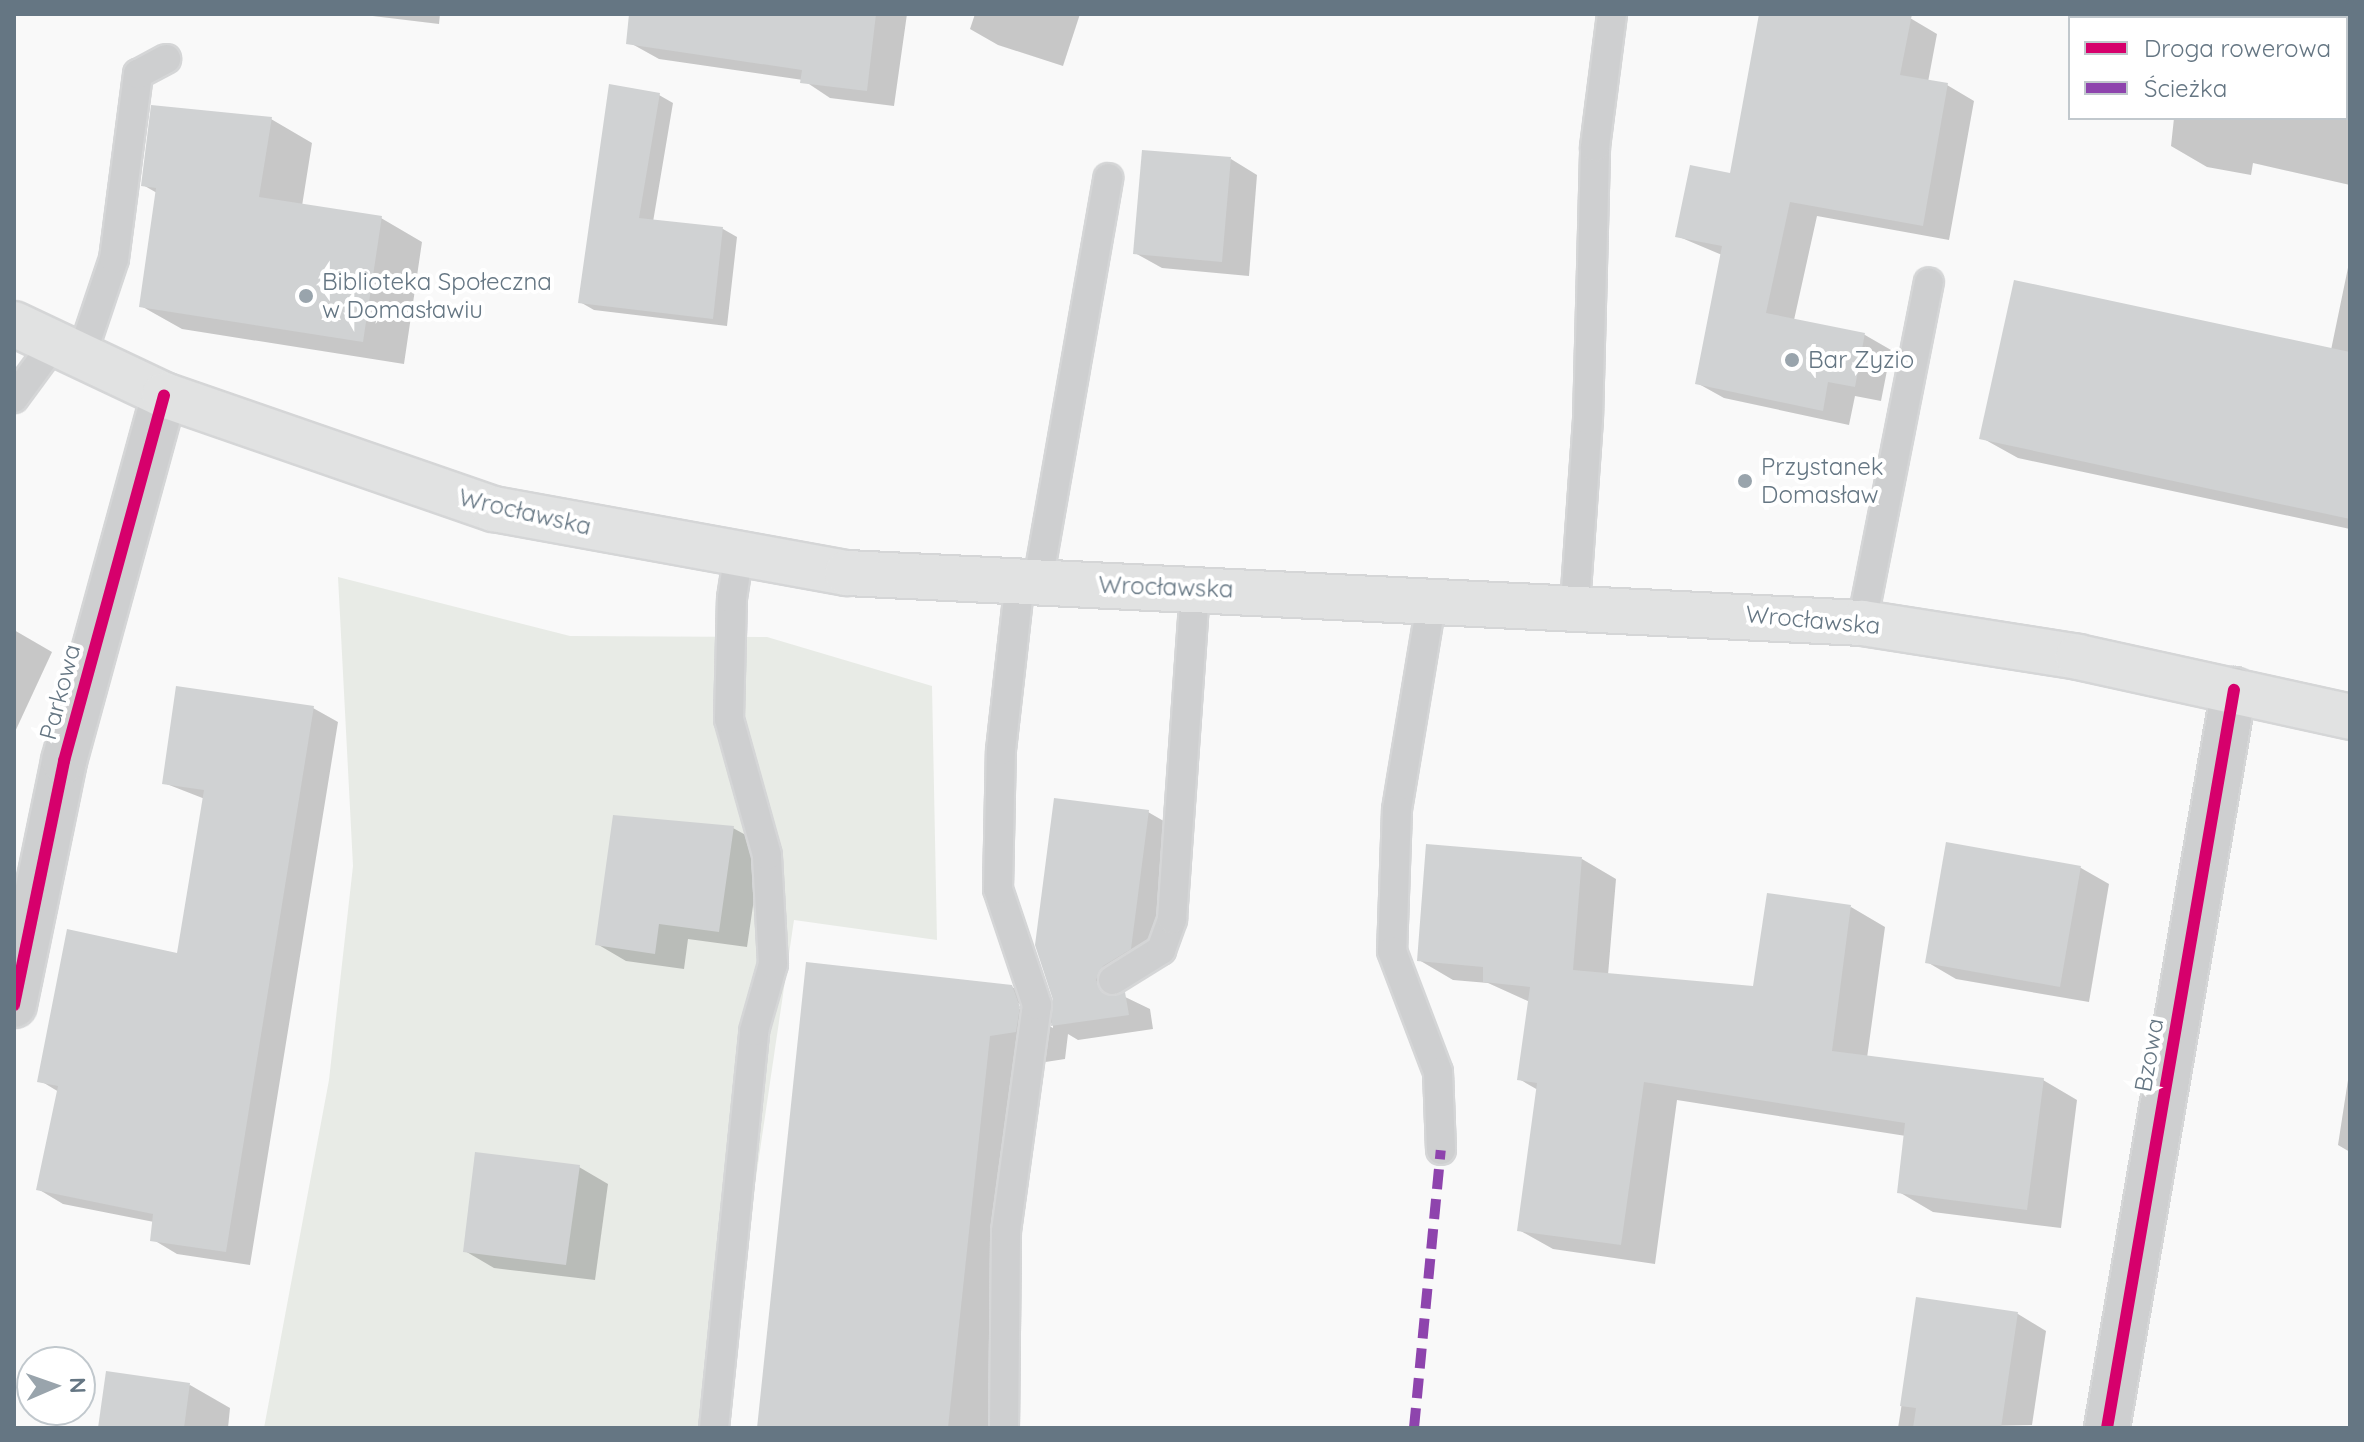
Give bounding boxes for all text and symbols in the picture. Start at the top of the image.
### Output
legend [2068,16,2348,120]
text: Droga rowerowa [2144,33,2331,63]
text: Ścieżka [2144,73,2227,103]
place label: Biblioteka Społeczna w Domasławiu [322,268,552,324]
marker: Biblioteka Społeczna w Domasławiu [297,287,315,305]
place label: Bar Zyzio [1808,346,1914,374]
marker: Bar Zyzio [1783,351,1801,369]
place label: Przystanek Domasław [1761,453,1884,509]
marker: Przystanek Domasław [1736,472,1754,490]
street label: Wrocławska [456,483,594,541]
street label: Wrocławska [1098,570,1234,604]
street label: Wrocławska [1744,600,1882,640]
street label: Parkowa [33,641,87,743]
street label: Bzowa [2128,1016,2170,1094]
north arrow [16,1346,96,1426]
text: N [64,1377,92,1394]

